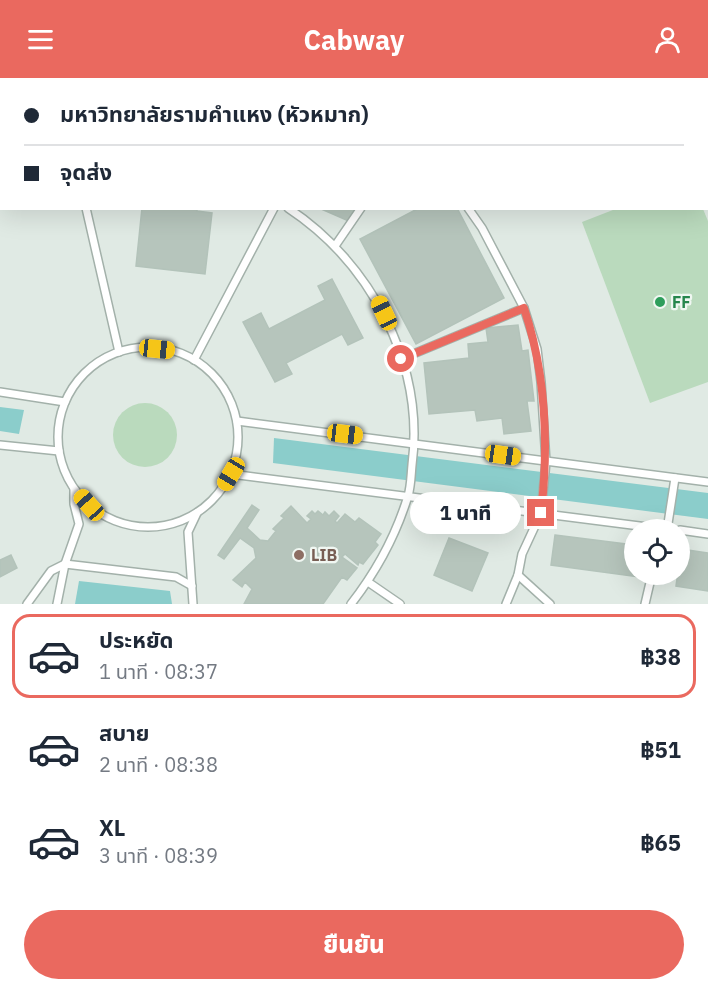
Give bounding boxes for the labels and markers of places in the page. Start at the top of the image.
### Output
place label: FF [672,292,691,312]
marker: FF [653,295,667,309]
place label: LIB [311,545,337,565]
marker: LIB [292,548,306,562]

